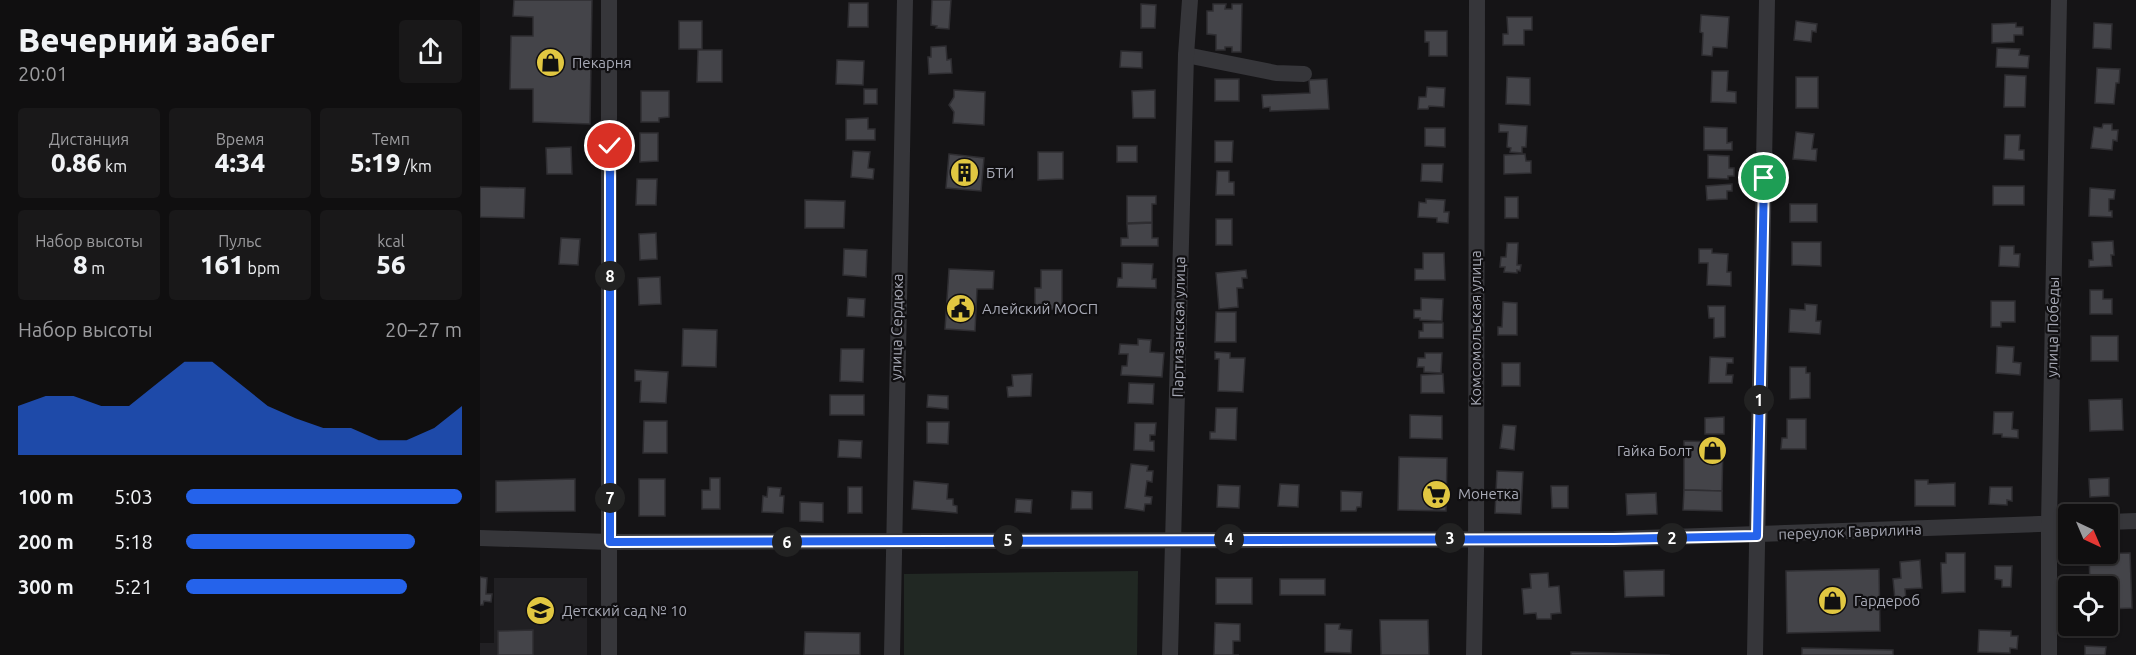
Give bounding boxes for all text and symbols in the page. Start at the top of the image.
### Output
button: share [399,20,462,83]
text: Вечерний забег [18,21,274,58]
shop icon: Пекарня [535,47,567,79]
place label: Пекарня [572,54,632,71]
text: 20:01 [18,62,68,85]
pin [584,120,635,171]
icon: check [593,129,626,162]
text: Дистанция [49,130,129,148]
text: Время [216,130,264,148]
text: Темп [372,130,410,148]
text: 0.86 [51,148,101,177]
text: 4:34 [215,148,265,177]
text: 5:19 [350,148,400,177]
pin [1738,152,1789,203]
text: km [101,157,127,175]
text: /km [400,157,432,175]
building icon: БТИ [949,157,981,189]
icon: arrive [1747,161,1780,194]
place label: БТИ [986,164,1014,181]
text: Набор высоты [35,232,143,250]
text: Пульс [218,232,262,250]
text: kcal [377,232,405,250]
text: 8 [73,250,88,279]
text: 161 [200,250,244,279]
text: 56 [376,250,406,279]
street label: Комсомольская улица [1467,250,1484,406]
street label: Партизанская улица [1169,256,1188,398]
text: m [88,259,105,277]
text: bpm [244,259,280,277]
pin: 8 [595,261,625,291]
text: 8 [605,267,615,285]
street label: улица Сердюка [887,273,906,381]
street label: улица Победы [2043,277,2062,377]
public building icon: Алейский МОСП [945,293,977,325]
place label: Алейский МОСП [982,300,1098,317]
text: Набор высоты [18,318,153,341]
text: 20–27 m [385,318,462,341]
pin: 1 [1744,385,1774,415]
text: 1 [1754,391,1764,409]
shop icon: Гайка Болт [1697,435,1729,467]
place label: Гайка Болт [1617,442,1692,459]
supermarket icon: Монетка [1421,478,1453,510]
pin: 7 [595,483,625,513]
text: 100 m [18,485,74,508]
text: 5:03 [114,485,153,508]
place label: Монетка [1458,485,1519,502]
text: 7 [605,489,615,507]
north arrow [2058,504,2118,564]
map controls [2058,504,2118,636]
street label: переулок Гаврилина [1778,521,1922,543]
pin: 3 [1435,523,1465,553]
pin: 2 [1657,523,1687,553]
pin: 4 [1214,524,1244,554]
pin: 5 [993,525,1023,555]
pin: 6 [772,527,802,557]
text: 3 [1445,529,1455,547]
text: 2 [1667,529,1677,547]
text: 200 m [18,530,74,553]
text: 5:18 [114,530,153,553]
text: 4 [1224,530,1234,548]
text: 5 [1003,531,1013,549]
text: 6 [782,533,792,551]
text: 300 m [18,575,74,598]
text: 5:21 [114,575,153,598]
button: locate [2058,576,2118,636]
shop icon: Гардероб [1817,585,1849,617]
place label: Гардероб [1854,592,1920,609]
school or university icon: Детский сад № 10 [525,595,557,627]
place label: Детский сад № 10 [562,602,687,619]

